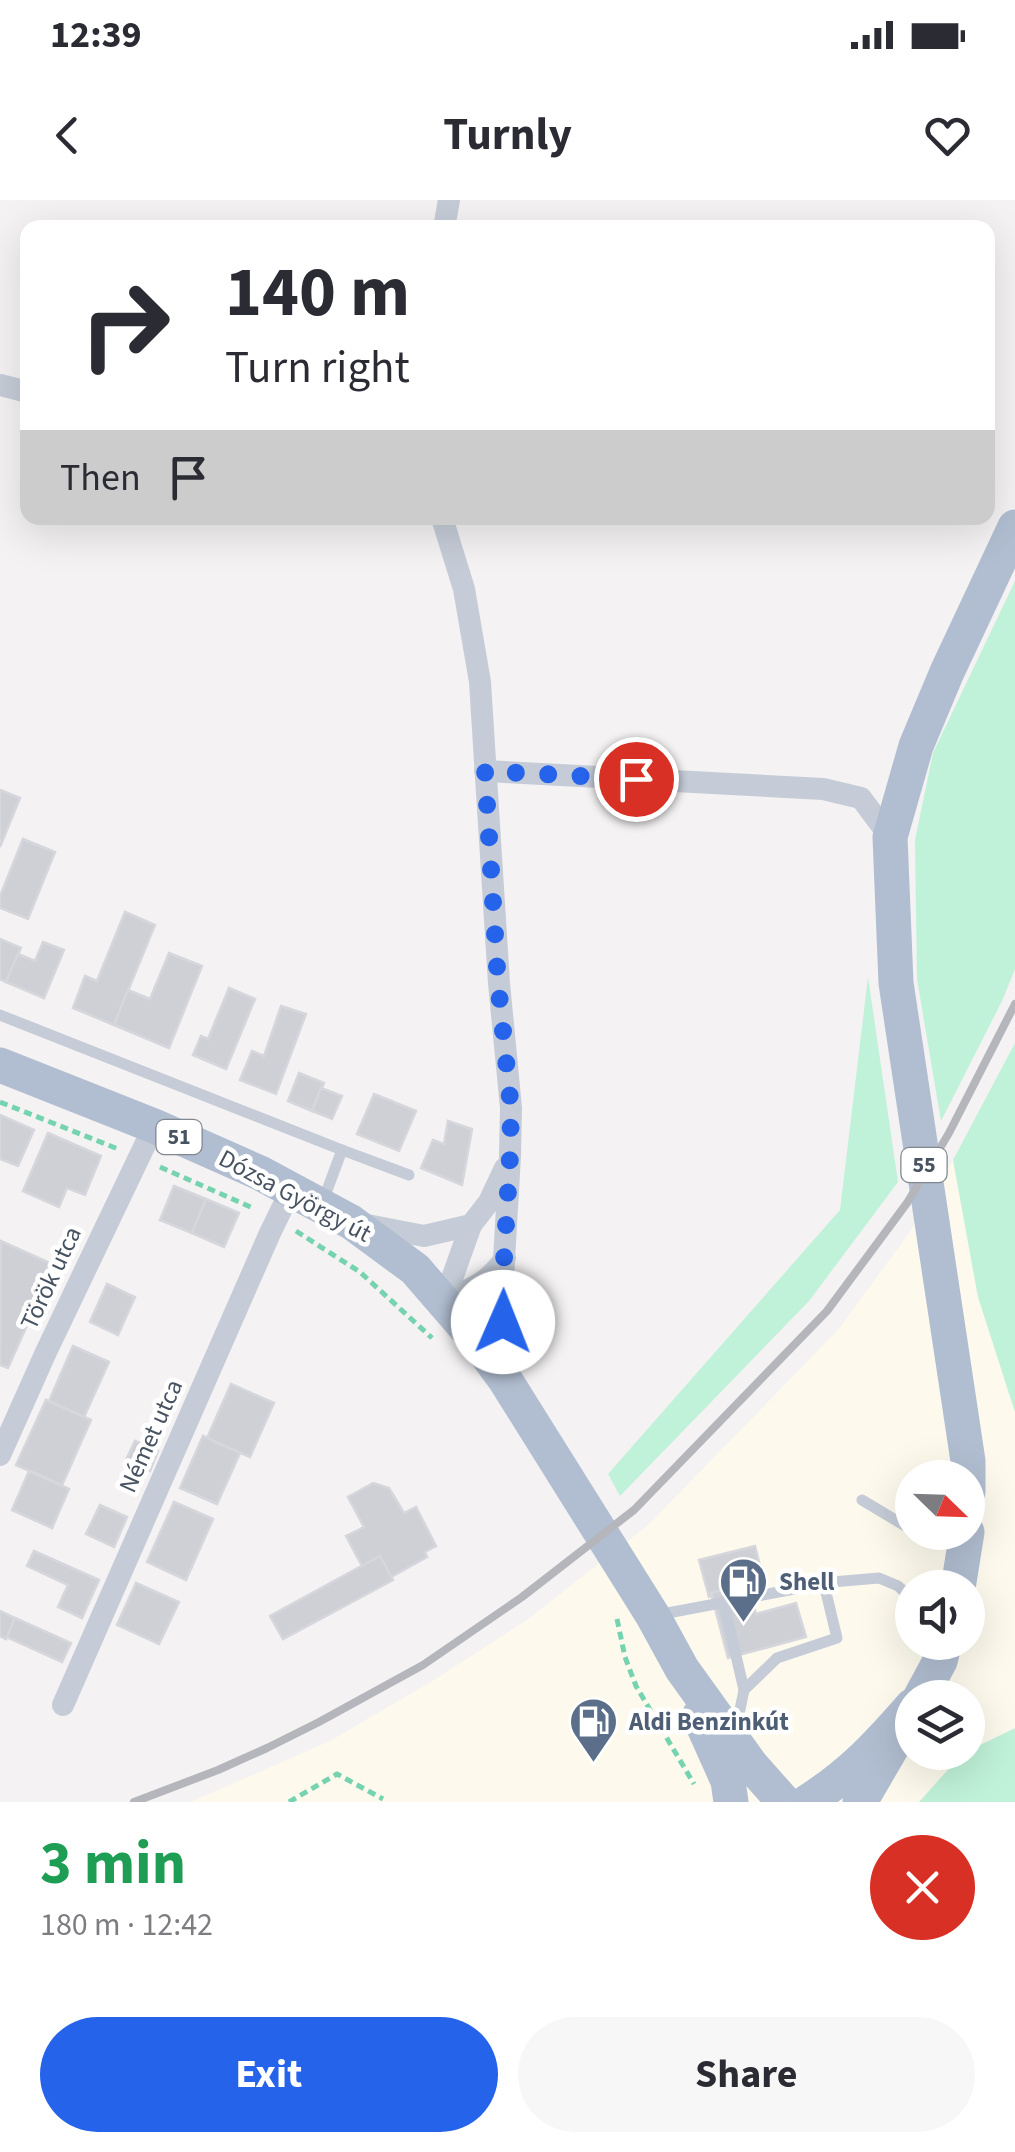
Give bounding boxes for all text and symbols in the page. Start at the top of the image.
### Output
text: 12:39 [50,8,142,62]
text: Turnly [443,103,572,167]
icon: back [40,108,95,163]
icon: heart [920,108,975,163]
text: 140 m [225,243,410,343]
icon: right [60,260,190,390]
text: Turn right [225,336,410,400]
icon: arrive [161,450,216,505]
text: Then [60,451,141,505]
pin [594,737,679,822]
icon: arrive [609,752,664,807]
road number: 51 [156,1120,202,1154]
street label: Dózsa György út [212,1141,378,1252]
road number: 55 [902,1148,946,1182]
street label: Török utca [11,1220,91,1336]
position arrow [451,1270,555,1374]
street label: Német utca [110,1374,192,1498]
north arrow [895,1460,985,1550]
map controls [895,1460,985,1770]
fuel station icon: Shell [718,1556,770,1624]
place label: Shell [779,1564,834,1600]
button: sound [895,1570,985,1660]
button: layers [895,1680,985,1770]
fuel station icon: Aldi Benzinkút [568,1696,620,1764]
place label: Aldi Benzinkút [628,1704,789,1740]
text: 3 min [40,1822,186,1907]
button: close [870,1835,975,1940]
text: 180 m · 12:42 [40,1902,213,1948]
button: Exit [40,2017,498,2132]
button: Share [518,2017,975,2132]

